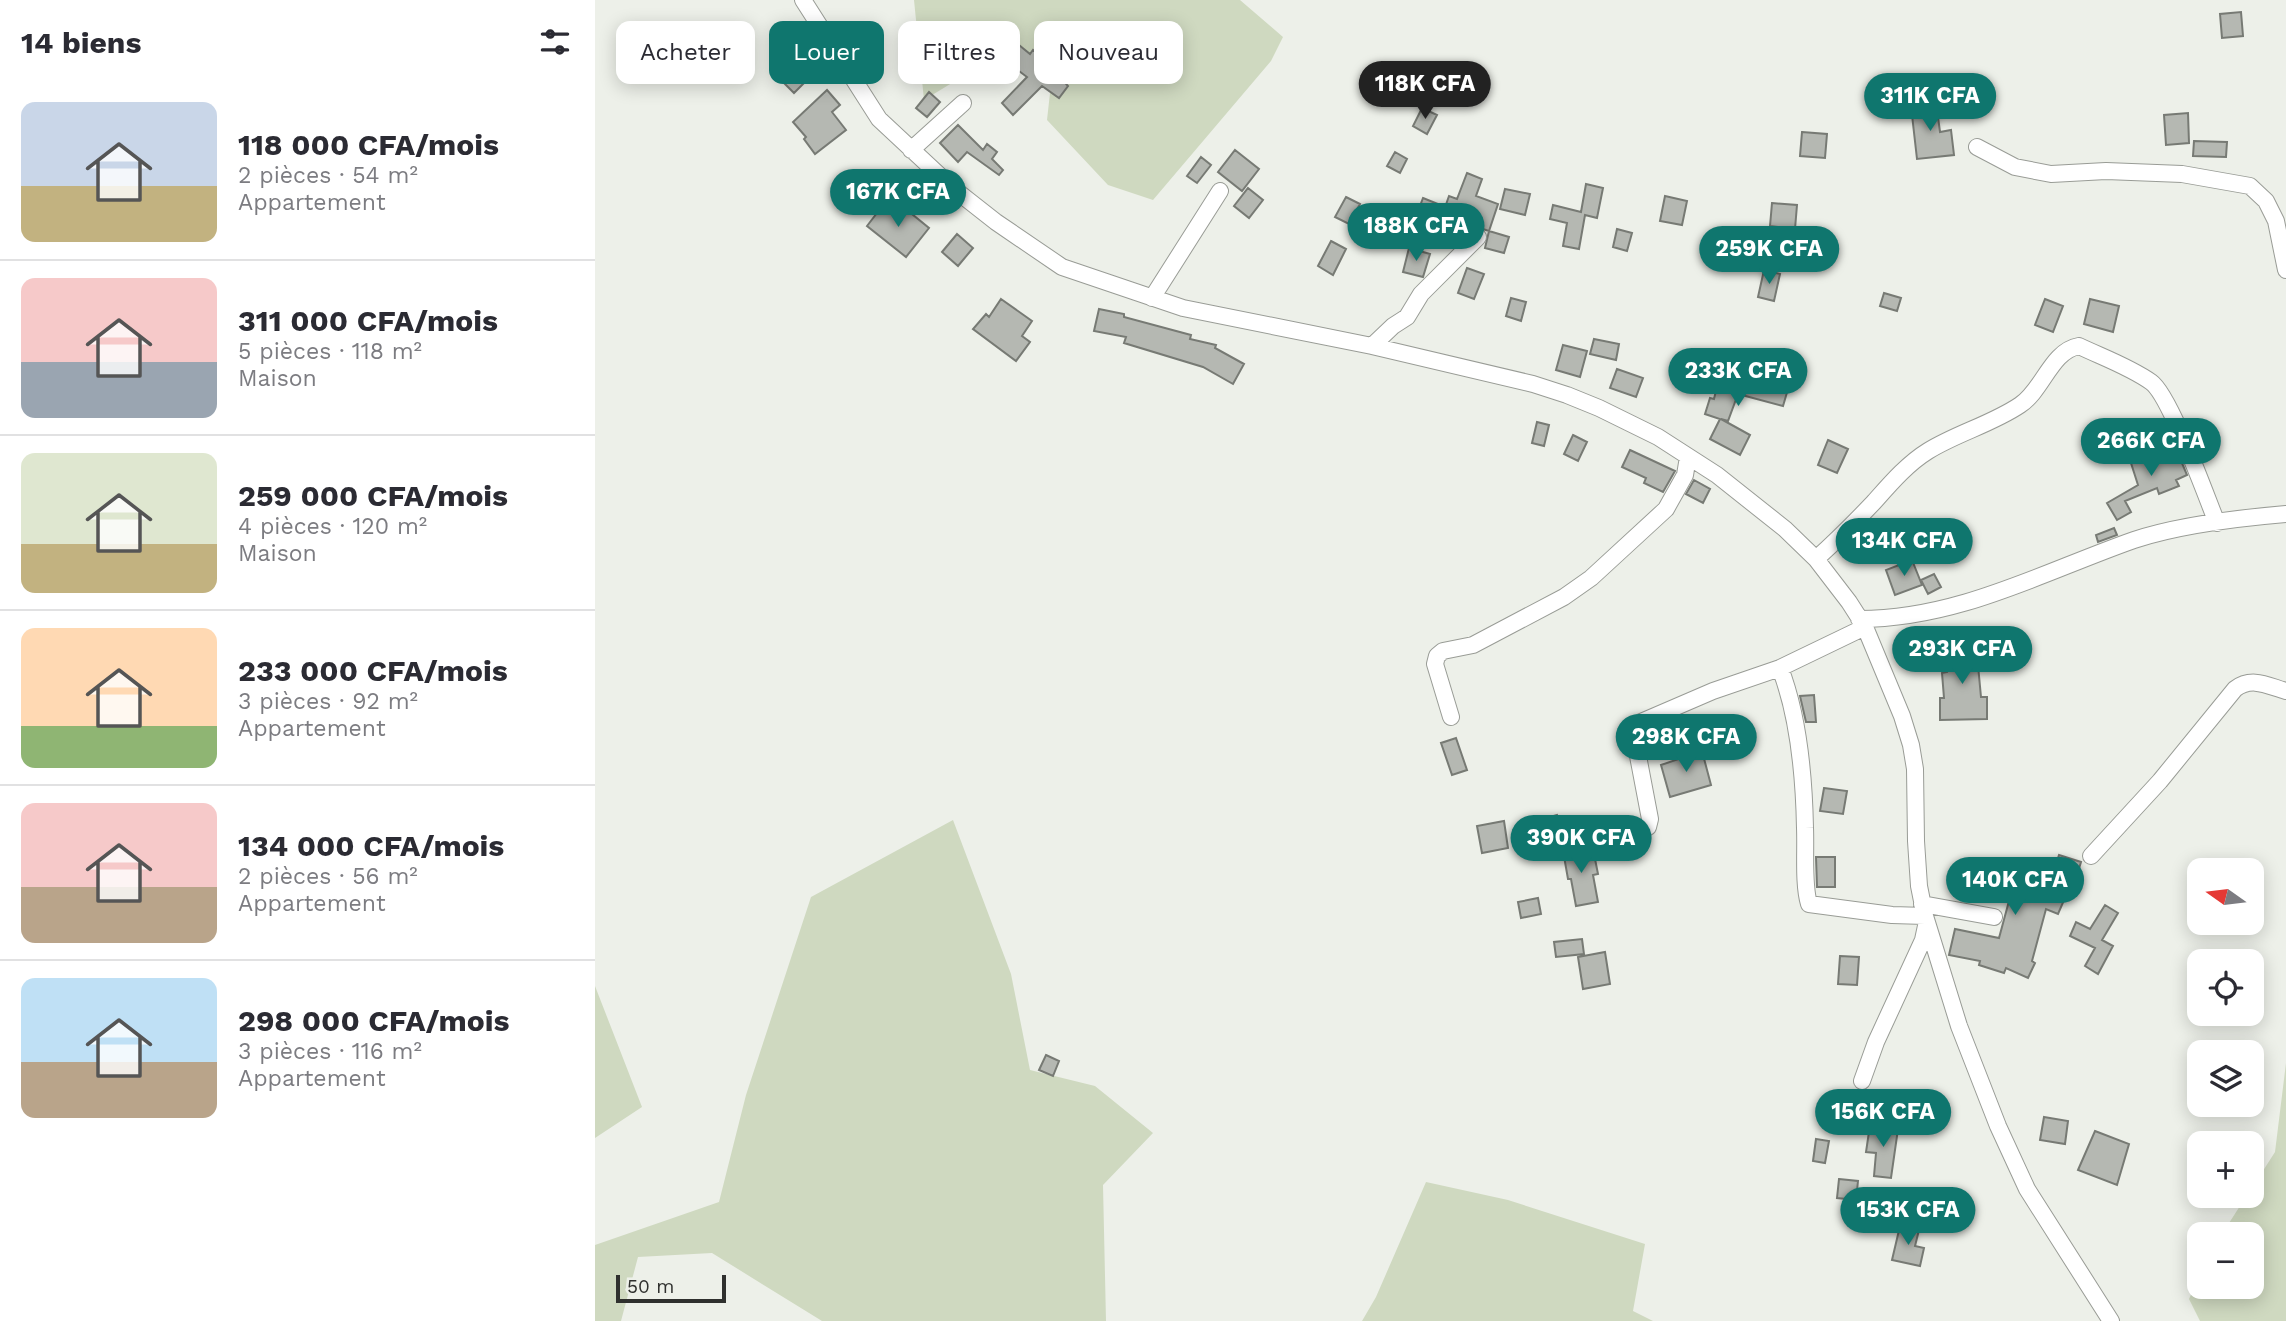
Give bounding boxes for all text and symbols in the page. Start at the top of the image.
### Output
chip: Acheter [616,21,755,84]
chip: Louer [769,21,884,84]
chip: Filtres [898,21,1020,84]
chip: Nouveau [1034,21,1183,84]
icon: filters [536,23,574,61]
text: 14 biens [21,25,141,60]
pin: 118K CFA [1353,61,1497,121]
text: 118K CFA [1375,70,1475,97]
pin: 311K CFA [1858,74,2002,133]
text: 311K CFA [1880,82,1980,109]
text: 118 000 CFA/mois [238,127,499,162]
icon: home [77,130,161,214]
text: 2 pièces · 54 m² [238,162,418,189]
pin: 167K CFA [826,170,970,229]
text: 167K CFA [846,178,950,205]
text: Appartement [238,189,386,216]
pin: 188K CFA [1344,204,1488,263]
text: 188K CFA [1364,212,1469,239]
pin: 259K CFA [1697,226,1841,286]
text: 259K CFA [1715,235,1823,262]
text: 311 000 CFA/mois [238,303,498,338]
icon: home [77,306,161,390]
text: 5 pièces · 118 m² [238,338,422,365]
pin: 233K CFA [1666,348,1810,408]
text: 233K CFA [1684,357,1792,384]
text: Maison [238,365,317,392]
pin: 266K CFA [2079,419,2223,478]
text: 266K CFA [2097,427,2205,454]
text: 259 000 CFA/mois [238,478,508,513]
icon: home [77,481,161,565]
text: 4 pièces · 120 m² [238,513,427,540]
pin: 134K CFA [1832,518,1976,578]
text: 134K CFA [1852,527,1956,554]
text: Maison [238,540,317,567]
pin: 293K CFA [1890,626,2034,686]
text: 293K CFA [1908,635,2016,662]
text: 233 000 CFA/mois [238,653,508,688]
icon: home [77,656,161,740]
text: 3 pièces · 92 m² [238,688,418,715]
pin: 298K CFA [1614,714,1758,774]
text: Appartement [238,715,386,742]
text: 298K CFA [1632,723,1740,750]
pin: 390K CFA [1509,816,1653,875]
text: 390K CFA [1527,824,1635,851]
text: 134 000 CFA/mois [238,828,504,863]
icon: home [77,831,161,915]
pin: 140K CFA [1943,858,2087,917]
north arrow [2187,858,2265,934]
map controls [2187,858,2264,1299]
text: 2 pièces · 56 m² [238,863,418,890]
text: 140K CFA [1962,866,2068,893]
text: Appartement [238,890,386,917]
button: locate [2187,949,2264,1026]
text: 298 000 CFA/mois [238,1003,509,1038]
icon: home [77,1006,161,1090]
text: 3 pièces · 116 m² [238,1038,422,1065]
button: layers [2187,1040,2264,1117]
text: Appartement [238,1065,386,1092]
pin: 156K CFA [1811,1090,1955,1149]
text: 156K CFA [1831,1098,1935,1125]
button: + [2187,1131,2264,1208]
pin: 153K CFA [1836,1188,1980,1247]
text: 153K CFA [1856,1196,1960,1223]
button: − [2187,1222,2264,1299]
scale bar [616,1272,726,1304]
text: 50 m [627,1275,674,1298]

